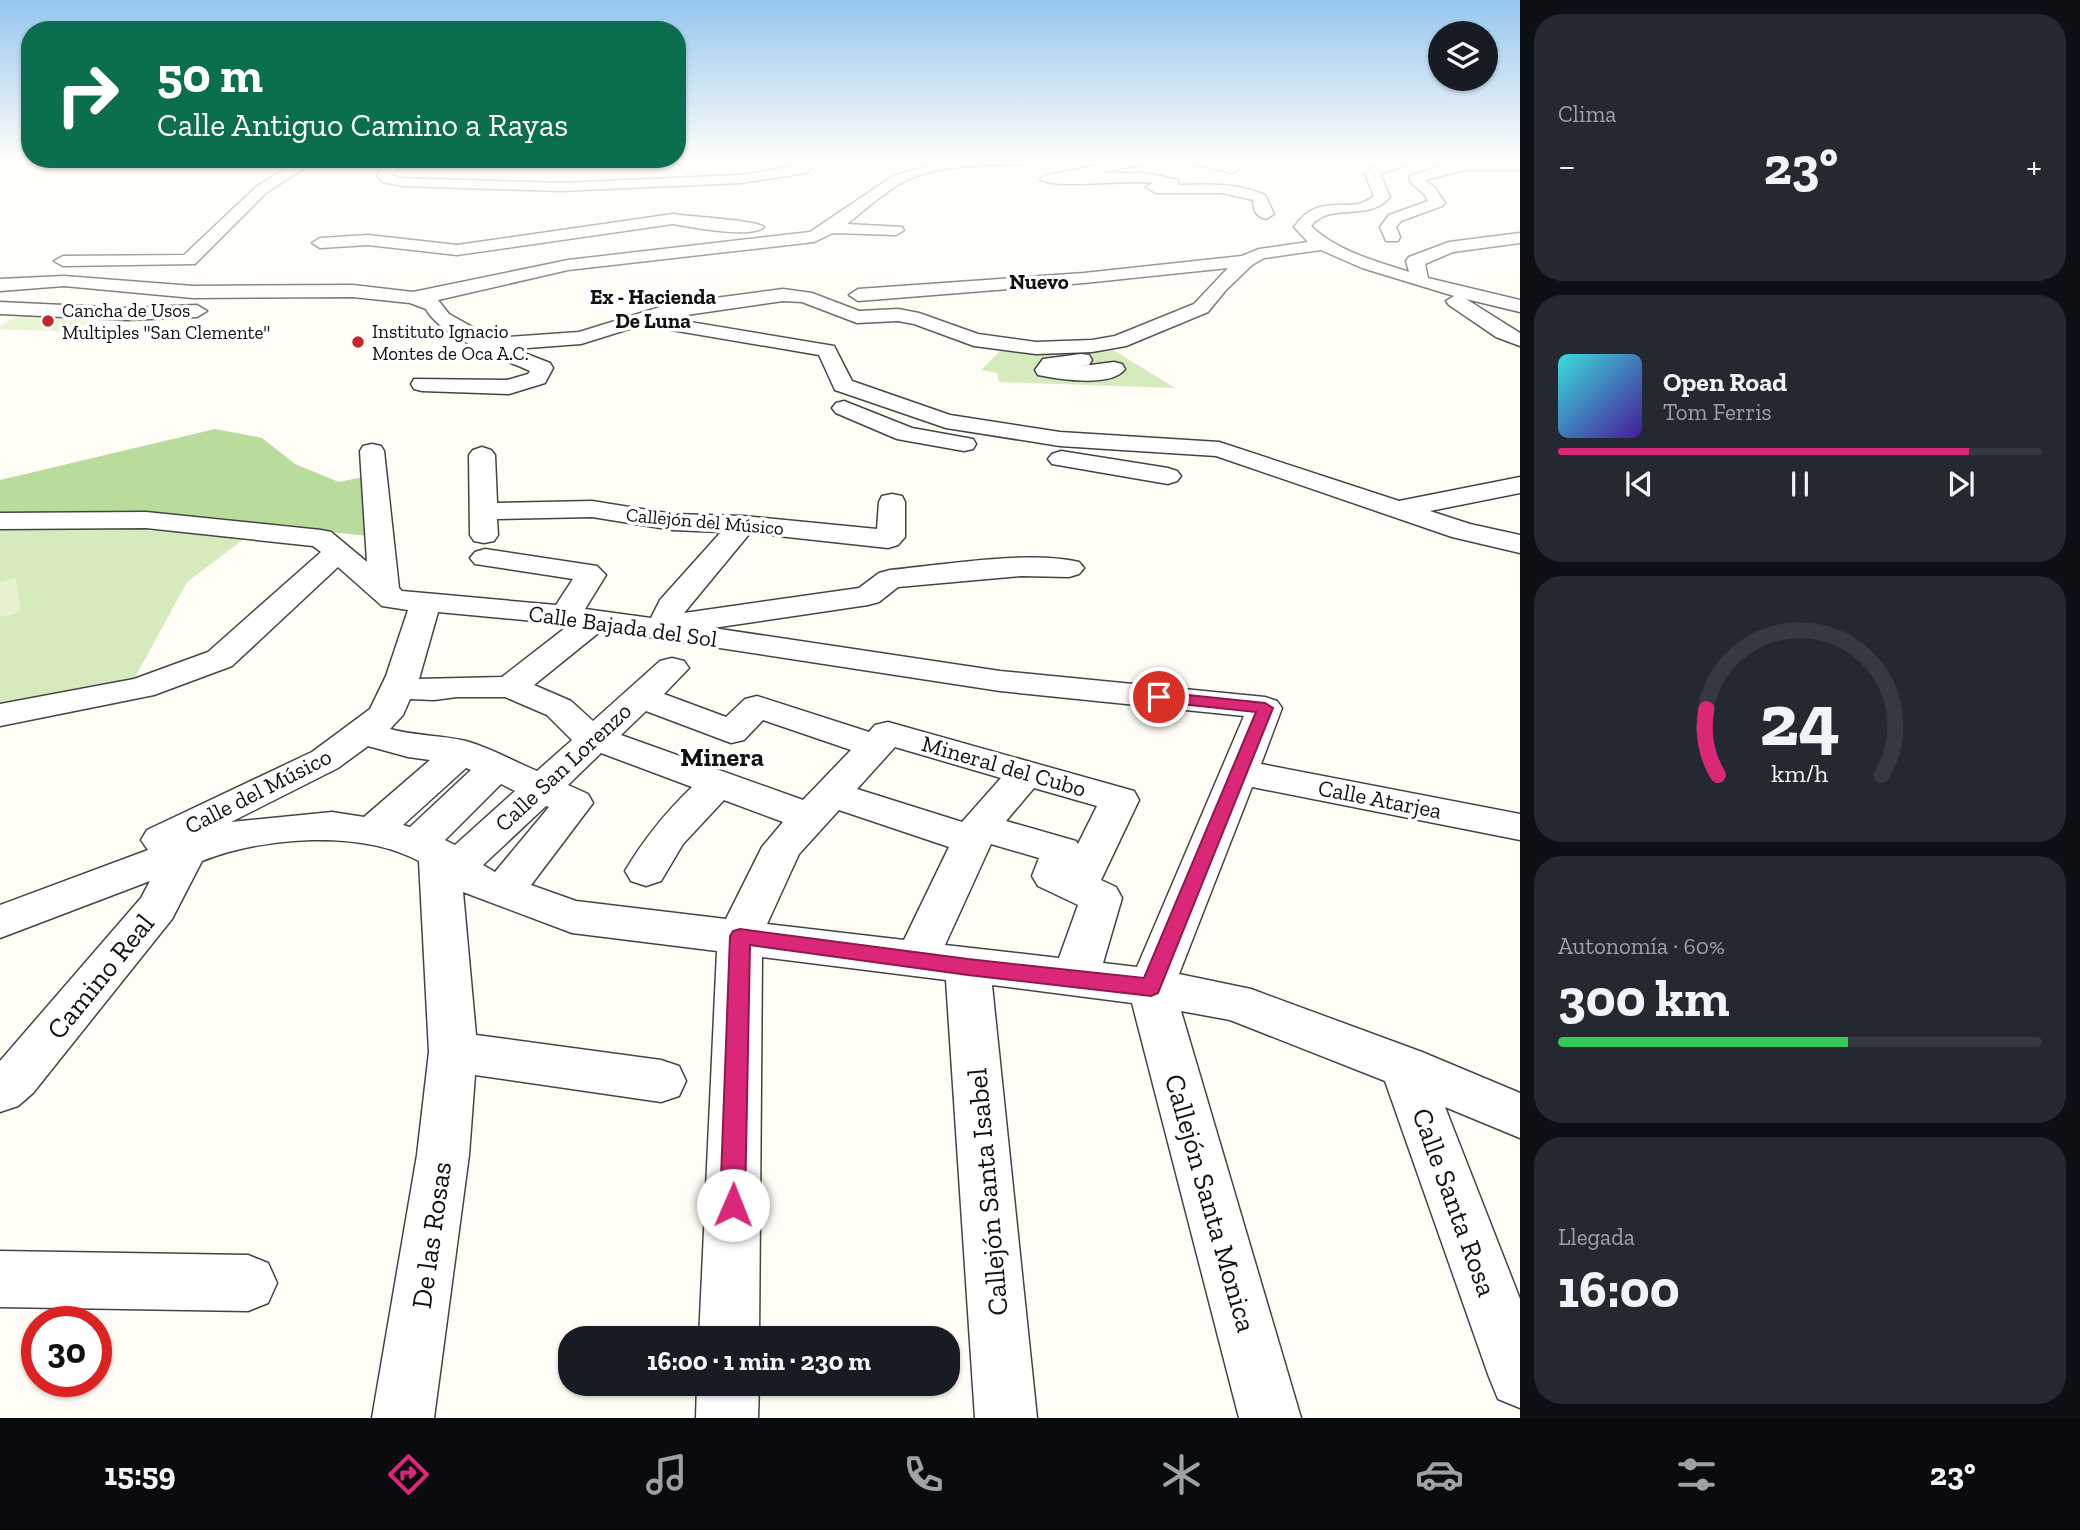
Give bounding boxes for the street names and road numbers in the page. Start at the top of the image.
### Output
street label: Callejón del Músico [625,503,785,540]
street label: Calle Bajada del Sol [527,599,719,653]
street label: Calle San Lorenzo [489,697,637,837]
street label: Mineral del Cubo [919,729,1089,803]
street label: Calle del Músico [180,742,336,840]
street label: Calle Atarjea [1316,773,1444,825]
street label: Camino Real [40,907,161,1046]
street label: Callejón Santa Isabel [960,1067,1015,1317]
street label: Callejón Santa Monica [1158,1070,1263,1336]
street label: Calle Santa Rosa [1405,1104,1504,1301]
street label: De las Rosas [405,1159,458,1311]

